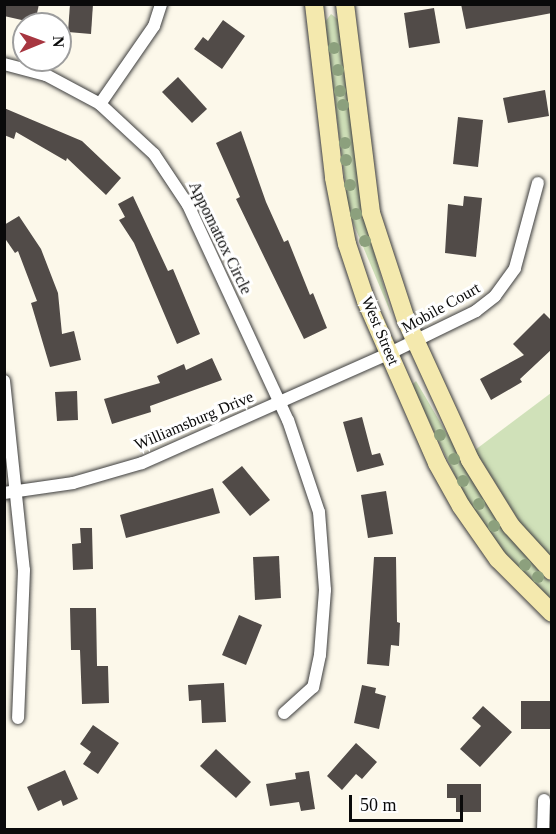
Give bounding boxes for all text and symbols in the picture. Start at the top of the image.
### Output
north arrow [12,12,72,72]
text: N [50,36,67,48]
street label: Appomattox Circle [184,178,256,298]
street label: Mobile Court [398,279,484,337]
street label: West Street [357,294,403,368]
street label: Williamsburg Drive [132,387,256,455]
scale bar [352,783,466,821]
text: 50 m [360,795,397,815]

